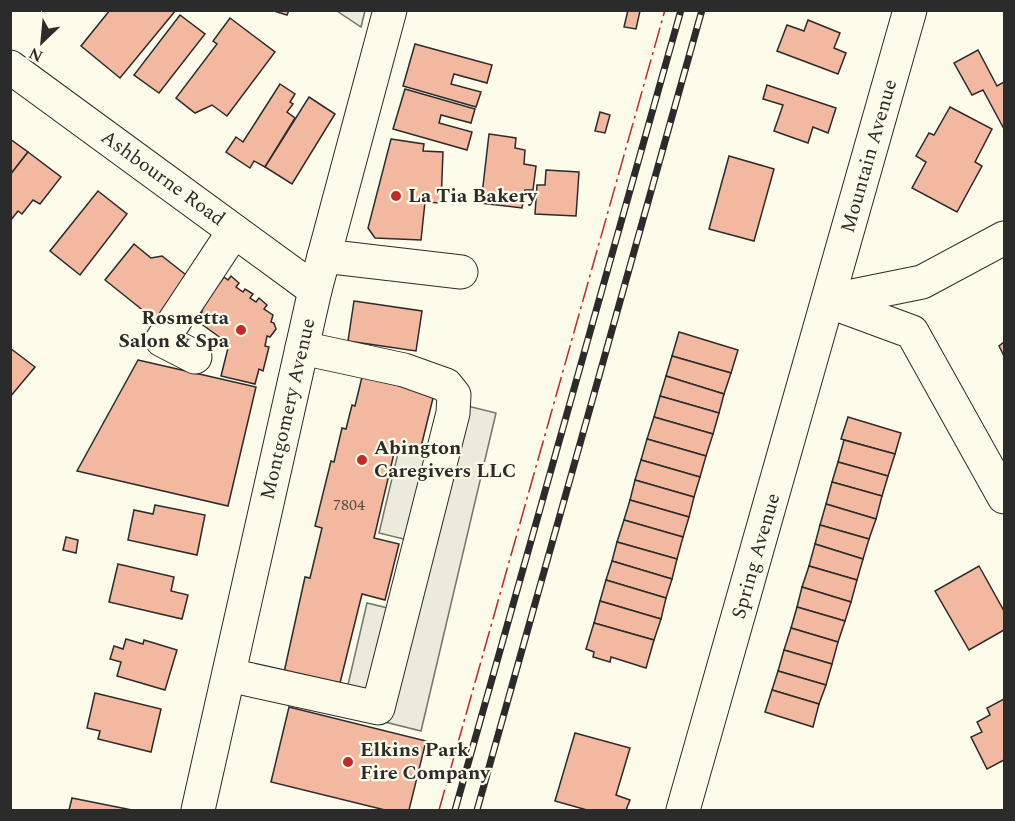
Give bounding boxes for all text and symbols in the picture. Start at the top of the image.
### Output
north arrow [12,12,72,72]
text: N [25,41,47,68]
street label: Mountain Avenue [833,76,905,236]
street label: Ashbourne Road [94,123,232,233]
place label: La Tia Bakery [408,181,538,211]
marker: La Tia Bakery [389,189,403,203]
place label: Rosmetta Salon & Spa [118,303,230,356]
street label: Montgomery Avenue [253,315,323,503]
marker: Rosmetta Salon & Spa [234,323,248,337]
place label: Abington Caregivers LLC [374,433,516,486]
marker: Abington Caregivers LLC [355,453,369,467]
street label: Spring Avenue [724,490,788,622]
house number: 7804 [333,493,365,517]
place label: Elkins Park Fire Company [360,735,491,788]
marker: Elkins Park Fire Company [341,755,355,769]

